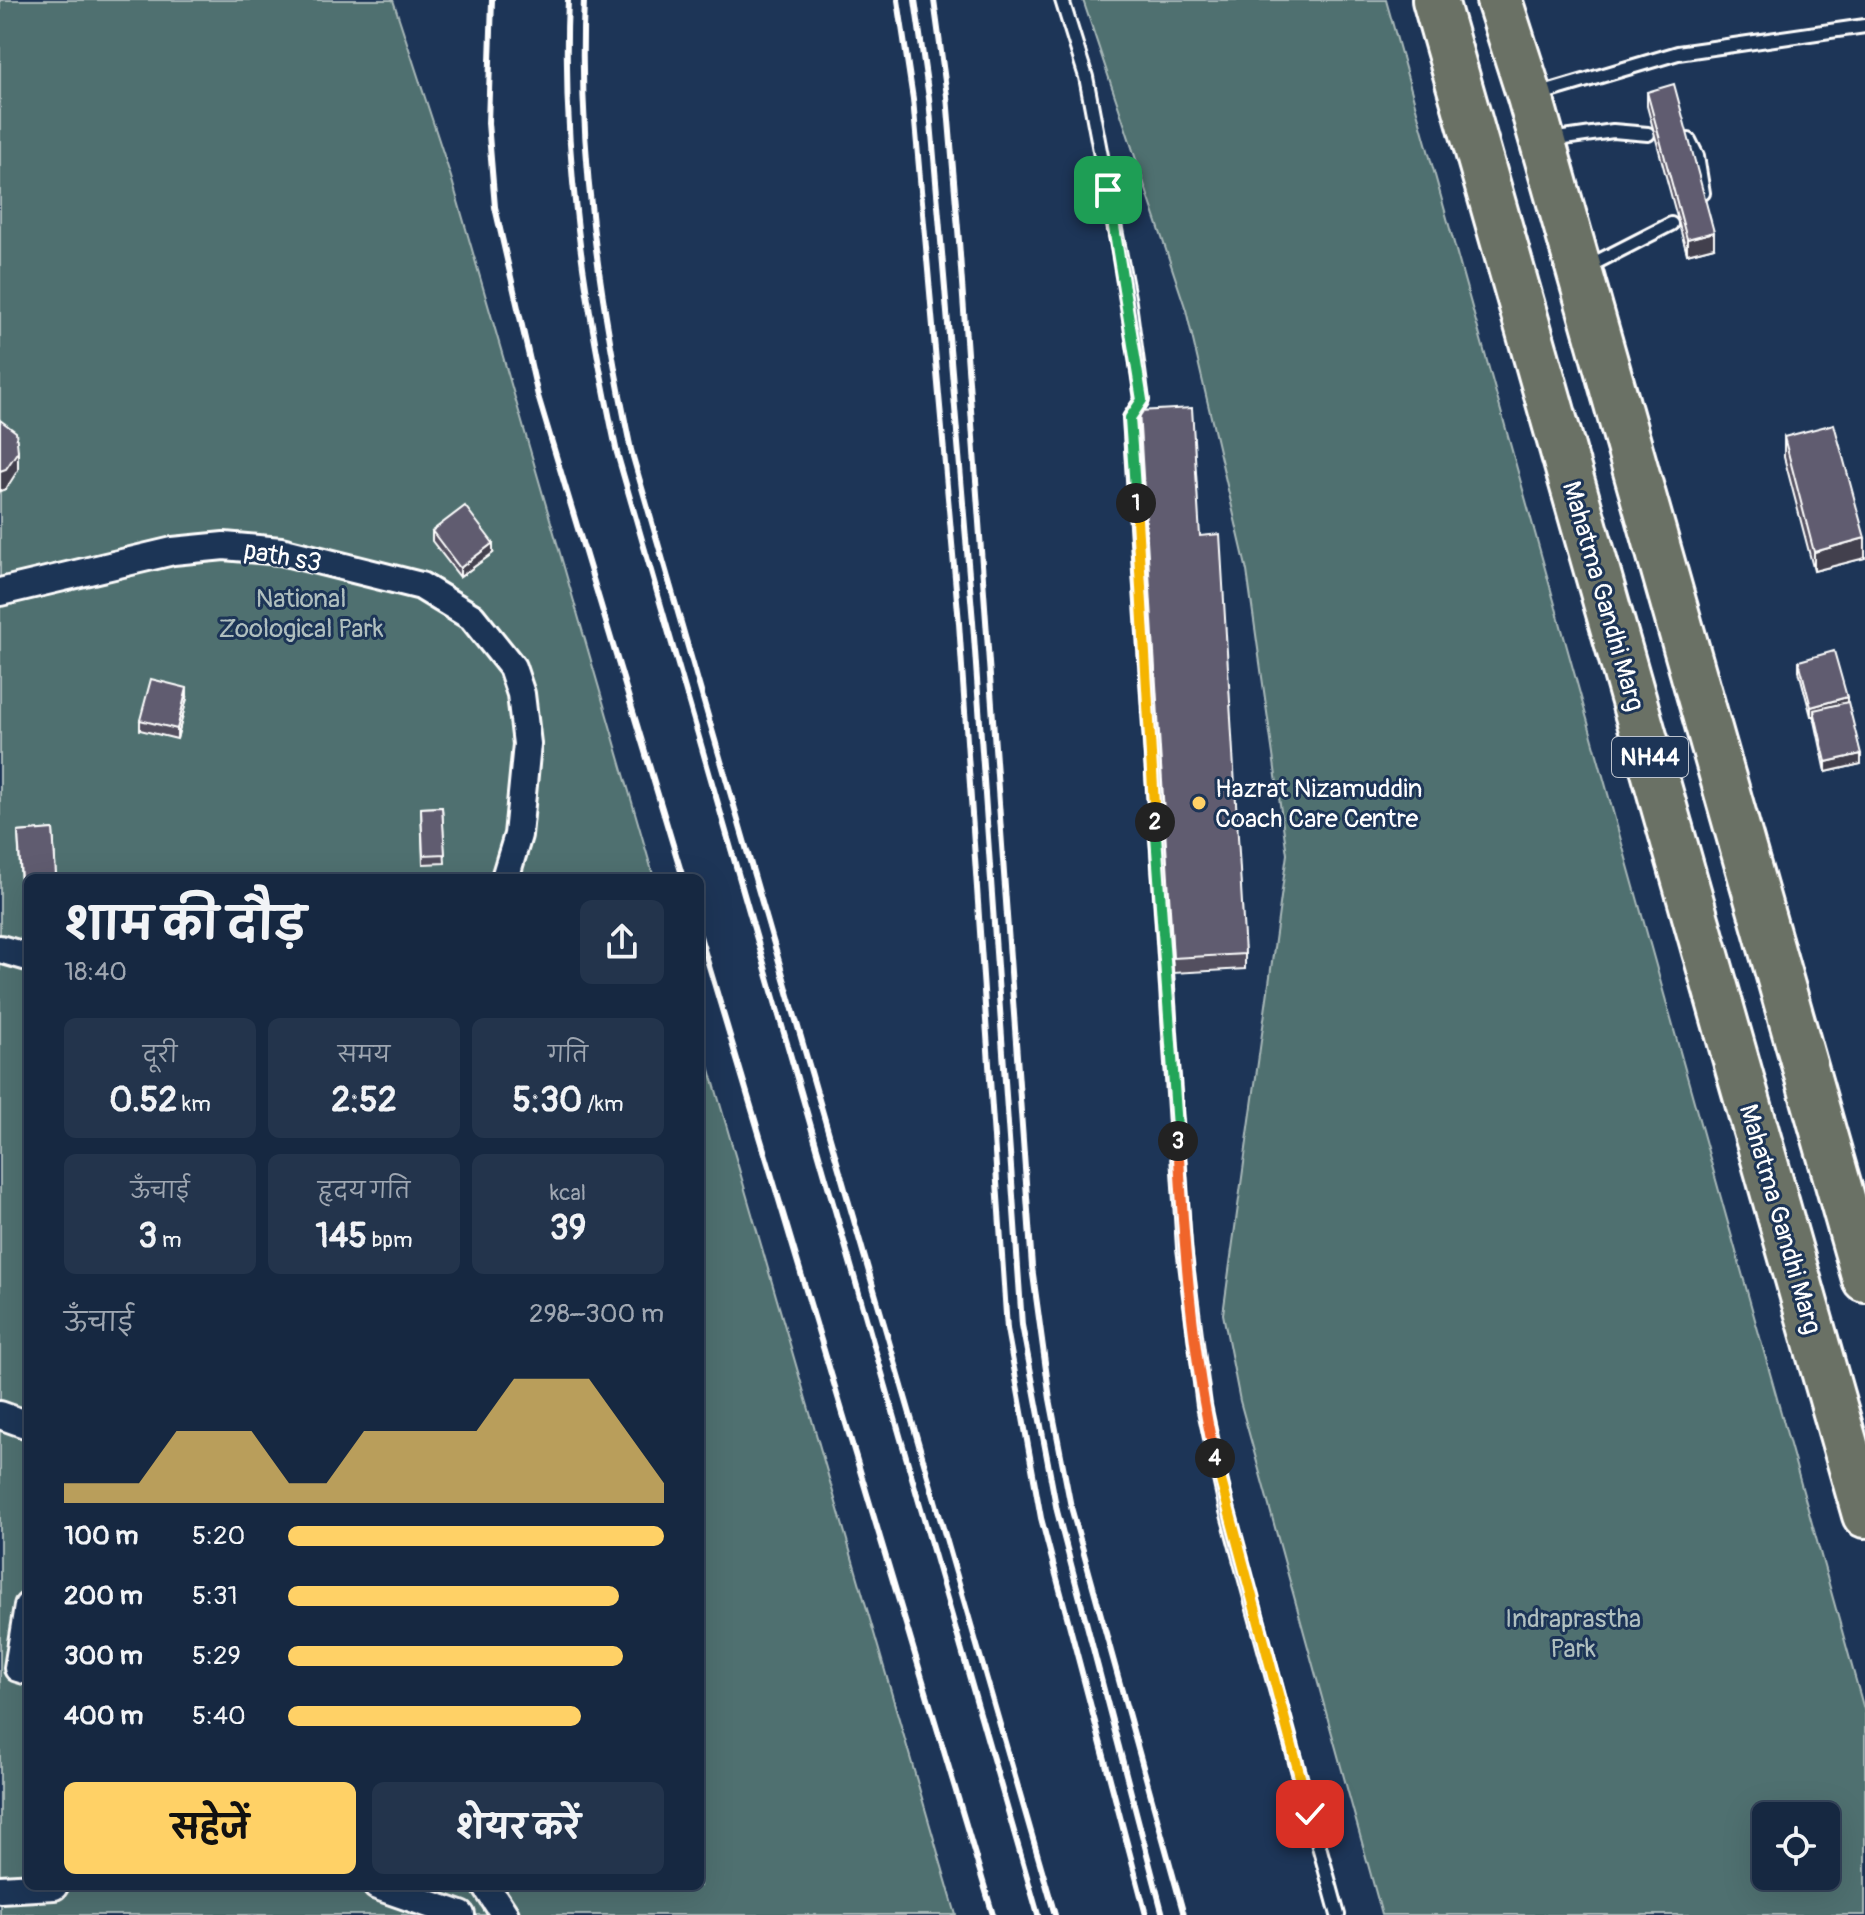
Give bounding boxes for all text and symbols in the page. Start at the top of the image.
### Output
pin [1074,156,1142,224]
icon: arrive [1086,168,1130,212]
street label: Mahatma Gandhi Marg [1555,478,1651,715]
pin: 1 [1116,483,1156,523]
text: 1 [1132,489,1140,517]
street label: path s3 [242,534,324,580]
park label: National Zoological Park [218,583,384,645]
road number: NH44 [1612,737,1688,777]
place label: Hazrat Nizamuddin Coach Care Centre [1215,773,1422,835]
marker: Hazrat Nizamuddin Coach Care Centre [1190,794,1208,812]
pin: 2 [1135,802,1175,842]
text: 2 [1149,808,1161,836]
text: शाम की दौड़ [64,898,306,953]
button: share [580,900,664,984]
text: 18:40 [64,956,127,988]
text: दूरी [143,1041,177,1069]
text: समय [338,1041,390,1069]
text: गति [548,1041,588,1069]
text: 0.52 [109,1079,177,1122]
text: 2:52 [331,1079,397,1122]
text: 5:30 [512,1079,582,1122]
text: km [177,1090,211,1118]
text: /km [582,1090,624,1118]
street label: Mahatma Gandhi Marg [1732,1101,1828,1338]
pin: 3 [1158,1121,1198,1161]
text: 3 [1172,1127,1184,1155]
text: ऊँचाई [130,1177,190,1205]
text: हृदय गति [318,1177,410,1205]
text: kcal [550,1179,586,1207]
text: 39 [550,1207,586,1250]
text: 3 [138,1215,157,1258]
text: 145 [316,1215,367,1258]
text: m [157,1226,182,1254]
text: bpm [367,1226,412,1254]
text: 298–300 m [529,1298,664,1330]
text: ऊँचाई [64,1307,134,1339]
pin: 4 [1195,1438,1235,1478]
text: 4 [1209,1444,1221,1472]
text: 100 m [64,1520,138,1552]
text: 5:20 [192,1520,245,1552]
text: 200 m [64,1580,143,1612]
text: 5:31 [192,1580,238,1612]
park label: Indraprastha Park [1505,1603,1641,1665]
text: 300 m [64,1640,143,1672]
text: 5:29 [192,1640,241,1672]
text: 400 m [64,1700,143,1732]
text: 5:40 [192,1700,246,1732]
pin [1276,1780,1344,1848]
button: सहेजें [64,1782,356,1874]
button: शेयर करें [372,1782,664,1874]
icon: check [1288,1792,1332,1836]
map controls [1752,1802,1840,1890]
button: locate [1752,1802,1840,1890]

